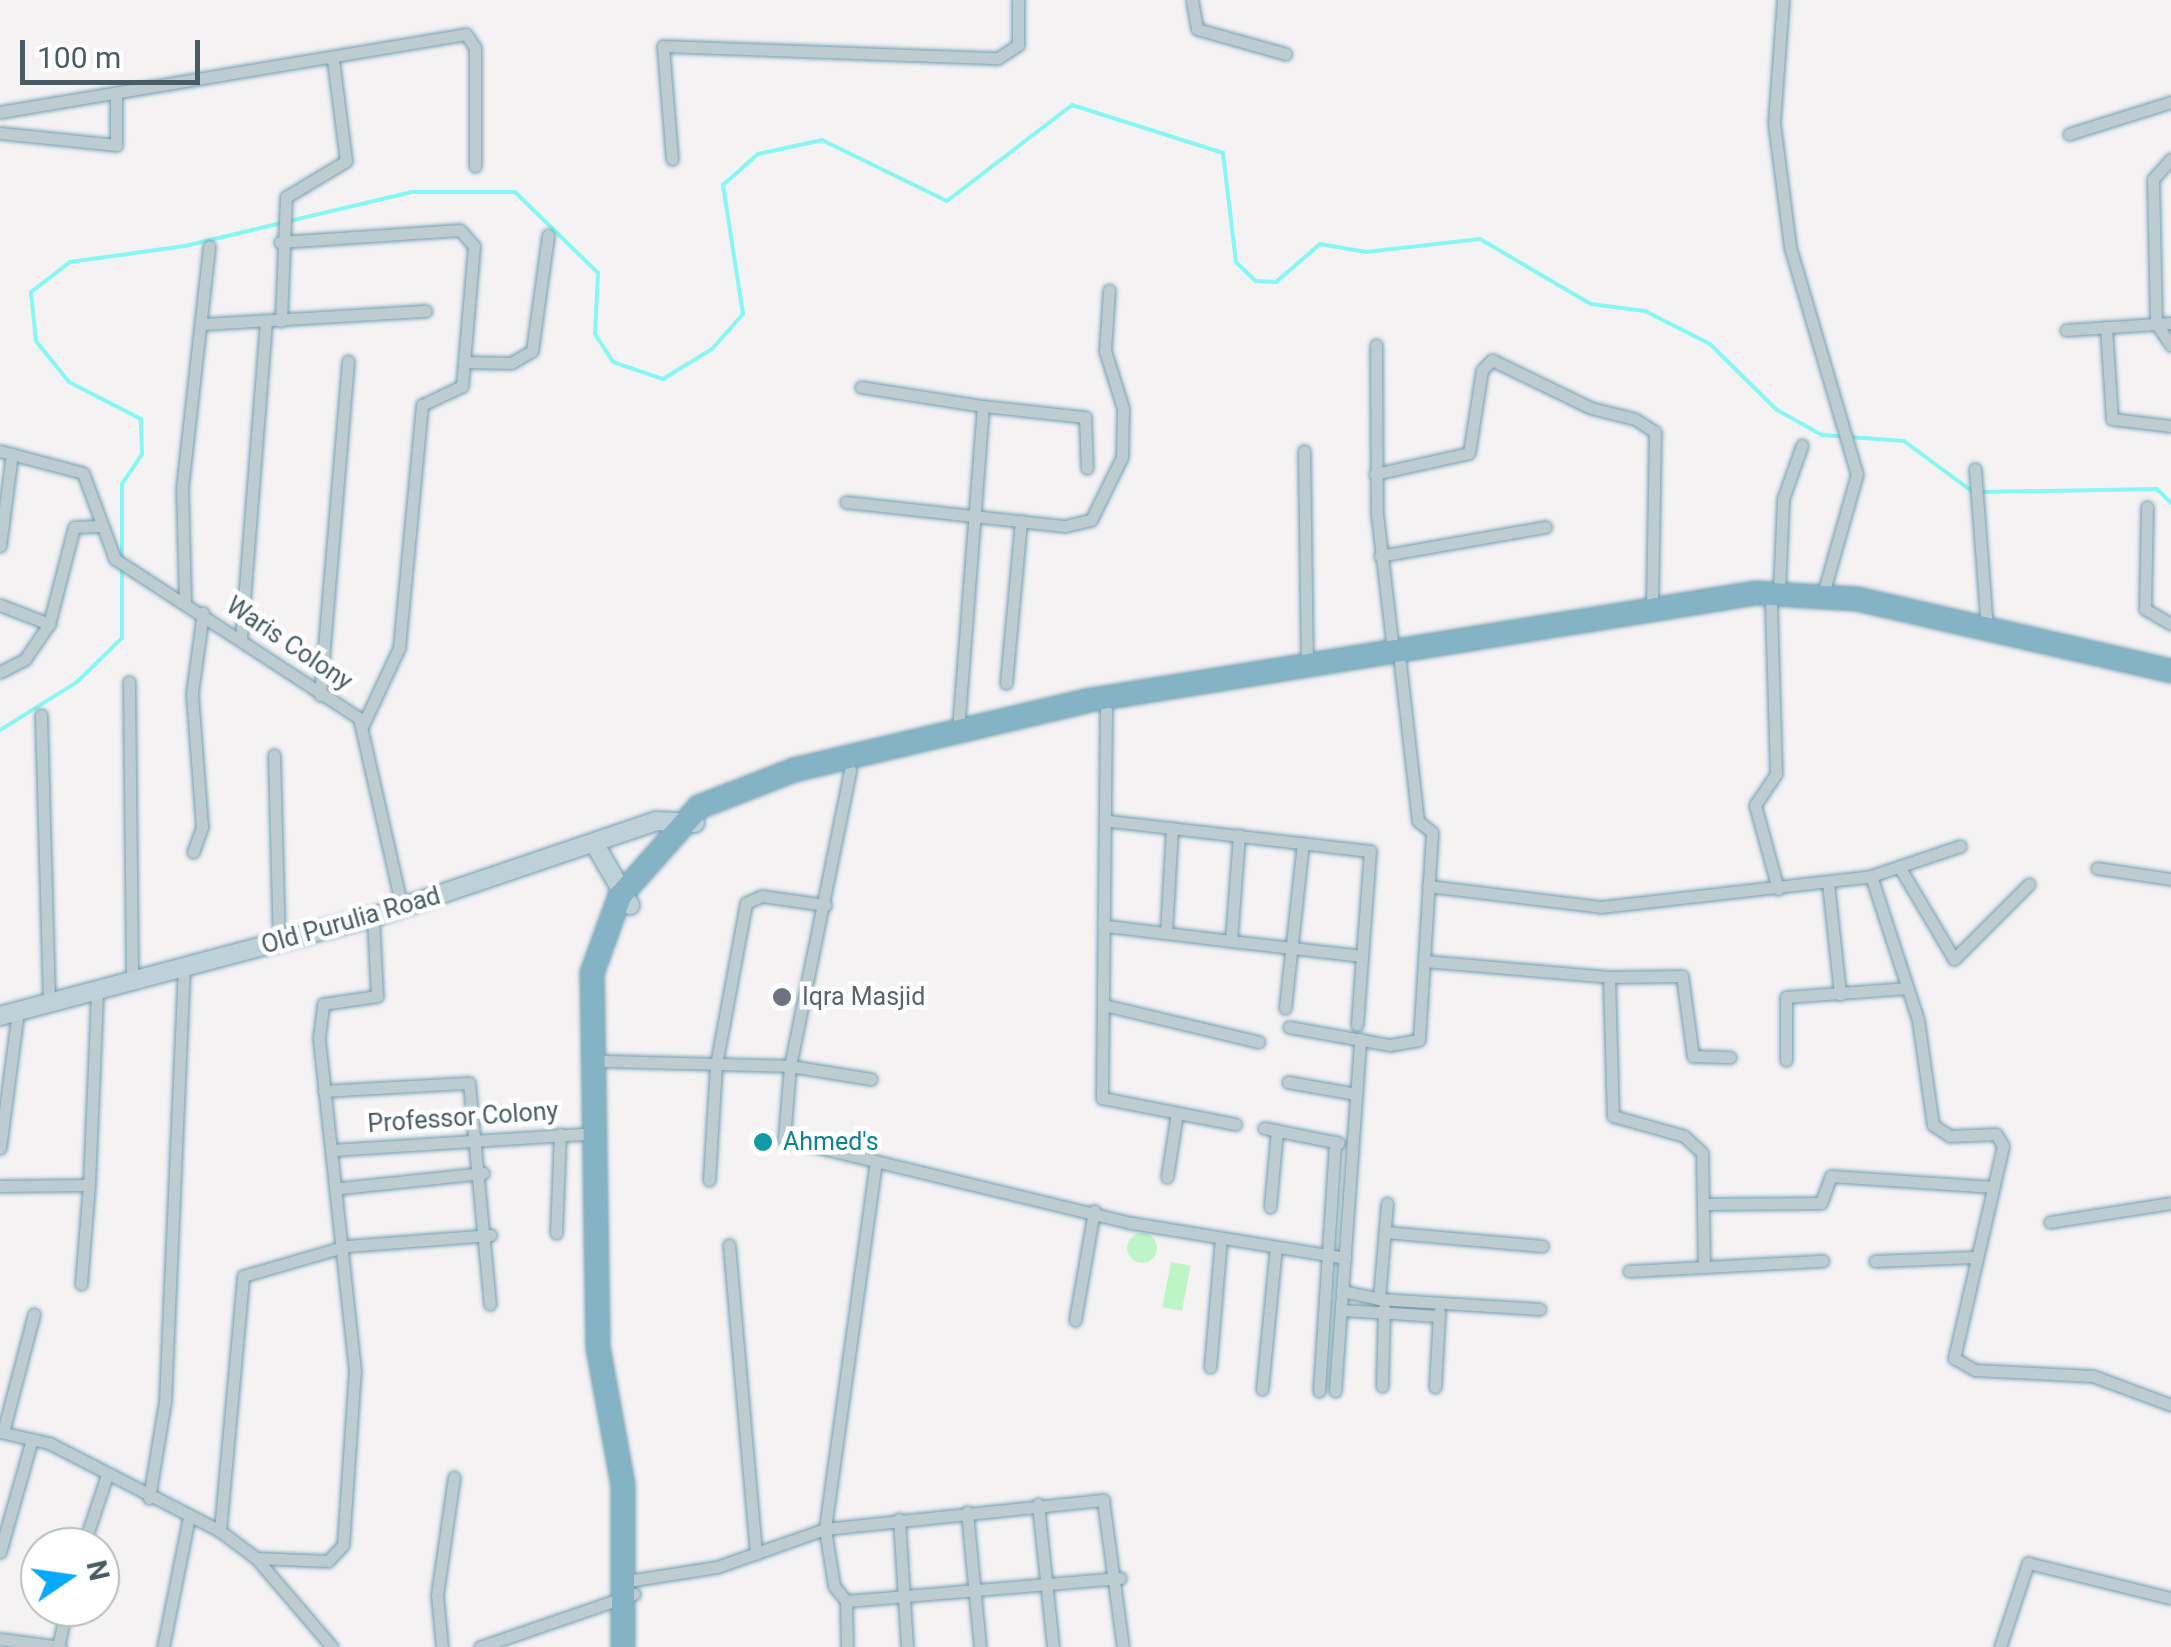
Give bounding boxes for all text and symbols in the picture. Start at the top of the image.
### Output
scale bar [25,20,205,82]
text: 100 m [37,40,121,75]
street label: Waris Colony [220,591,358,697]
street label: Old Purulia Road [258,881,444,961]
place label: Iqra Masjid [802,982,925,1012]
marker: Iqra Masjid [771,986,793,1008]
street label: Professor Colony [367,1096,559,1140]
place label: Ahmed's [783,1127,879,1157]
marker: Ahmed's [752,1131,774,1153]
north arrow [20,1527,120,1627]
text: N [79,1557,116,1584]

